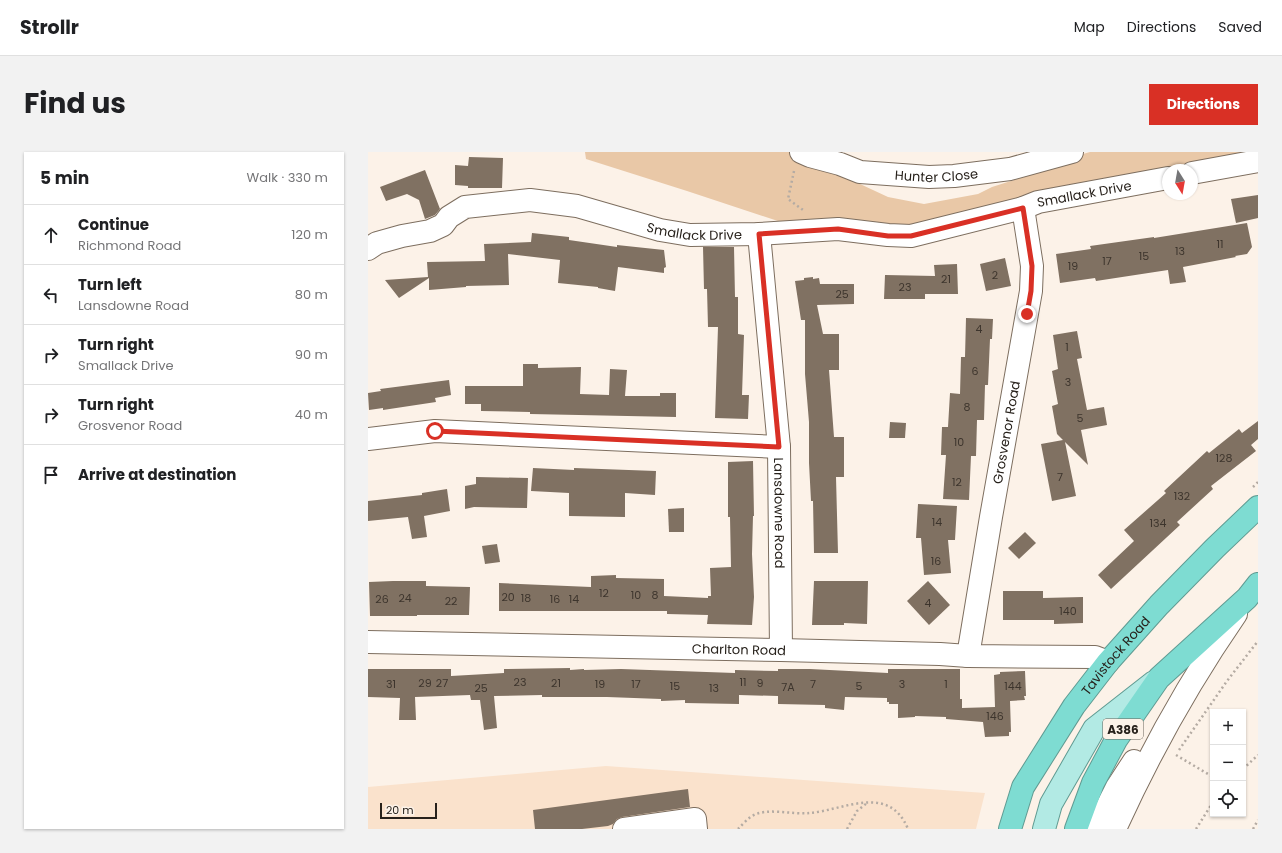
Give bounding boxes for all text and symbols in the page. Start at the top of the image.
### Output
text: Strollr [20,14,79,41]
text: Map [1074,17,1105,37]
text: Directions [1127,17,1196,37]
text: Saved [1218,17,1262,37]
text: Find us [24,84,126,123]
button: Directions [1149,84,1258,125]
street label: Hunter Close [894,164,979,187]
north arrow [1162,164,1198,200]
text: 5 min [40,166,89,190]
text: Walk · 330 m [247,168,328,187]
street label: Smallack Drive [1035,175,1133,212]
text: Continue [78,214,149,235]
street label: Smallack Drive [644,217,742,245]
icon: ahead [40,224,62,246]
text: 120 m [291,225,328,244]
text: Richmond Road [78,236,181,255]
house number: 11 [1216,236,1224,252]
house number: 13 [1175,243,1185,259]
house number: 15 [1139,248,1149,264]
house number: 17 [1102,253,1112,269]
house number: 19 [1068,258,1078,274]
house number: 2 [992,267,998,283]
house number: 21 [941,271,951,287]
text: Turn left [78,274,142,295]
house number: 23 [899,279,911,295]
icon: left [40,284,62,306]
text: 80 m [295,285,328,304]
house number: 25 [835,286,849,302]
text: Lansdowne Road [78,296,189,315]
route end [1018,305,1036,323]
house number: 4 [976,321,983,337]
text: Turn right [78,334,154,355]
house number: 1 [1065,339,1069,355]
icon: right [40,344,62,366]
text: 90 m [295,345,328,364]
text: Smallack Drive [78,356,174,375]
house number: 6 [972,363,979,379]
house number: 3 [1065,374,1071,390]
street label: Grosvenor Road [988,379,1024,485]
text: Turn right [78,394,154,415]
house number: 8 [964,399,971,415]
icon: right [40,404,62,426]
text: 40 m [295,405,328,424]
house number: 5 [1077,410,1084,426]
text: Grosvenor Road [78,416,182,435]
route start [426,422,444,440]
house number: 10 [954,434,964,450]
house number: 128 [1216,450,1232,466]
street label: Lansdowne Road [770,457,790,569]
icon: arrive [40,464,62,486]
text: Arrive at destination [78,464,236,485]
house number: 7 [1057,469,1063,485]
house number: 12 [952,474,962,490]
house number: 132 [1174,488,1190,504]
house number: 14 [932,514,942,530]
house number: 134 [1150,515,1167,531]
house number: 16 [931,553,941,569]
house number: 12 [599,585,609,601]
house number: 10 [631,587,641,603]
house number: 8 [652,587,659,603]
house number: 20 [501,589,515,605]
house number: 24 [398,590,412,606]
house number: 18 [521,590,531,606]
house number: 26 [375,591,389,607]
house number: 16 [550,591,560,607]
house number: 14 [569,591,579,607]
house number: 22 [445,593,457,609]
house number: 4 [925,595,932,611]
house number: 140 [1059,603,1077,619]
street label: Tavistock Road [1076,612,1154,699]
street label: Charlton Road [692,639,786,660]
house number: 23 [514,674,526,690]
house number: 11 [739,674,747,690]
house number: 29 [418,675,432,691]
house number: 27 [436,675,448,691]
house number: 21 [551,675,561,691]
house number: 9 [757,675,764,691]
house number: 31 [386,676,396,692]
house number: 19 [595,676,605,692]
house number: 17 [631,676,641,692]
house number: 7 [810,676,816,692]
house number: 3 [899,676,905,692]
house number: 1 [944,676,948,692]
house number: 15 [670,678,680,694]
house number: 5 [856,678,863,694]
house number: 144 [1004,678,1022,694]
house number: 7A [781,679,795,695]
house number: 25 [474,680,488,696]
house number: 13 [709,680,719,696]
house number: 146 [986,708,1004,724]
map controls [1210,709,1246,817]
button: + [1210,709,1246,745]
road number: A386 [1103,719,1143,739]
button: − [1210,745,1246,781]
button: locate [1210,781,1246,817]
scale bar [380,801,437,820]
text: 20 m [386,802,414,818]

